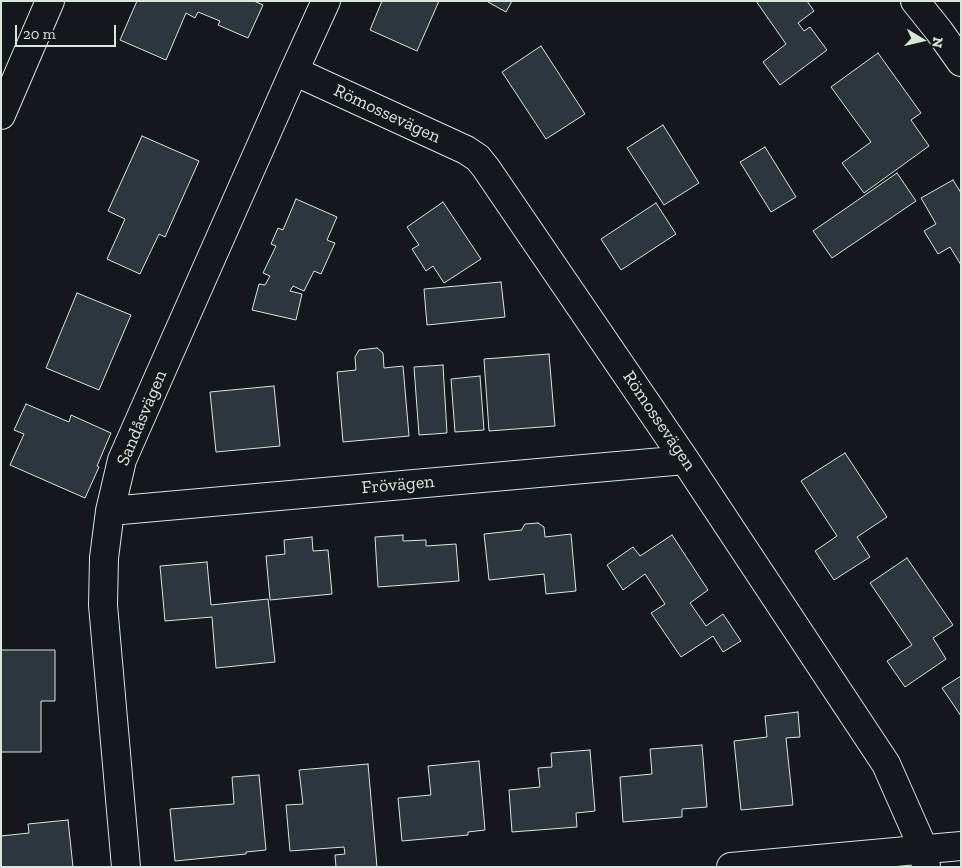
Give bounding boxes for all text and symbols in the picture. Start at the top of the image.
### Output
scale bar [18,15,119,47]
north arrow [897,15,947,65]
text: 20 m [23,25,56,43]
text: N [928,36,947,49]
street label: Römossevägen [330,80,444,148]
street label: Sandåsvägen [112,367,172,469]
street label: Römossevägen [618,367,700,475]
street label: Frövägen [361,471,435,499]

